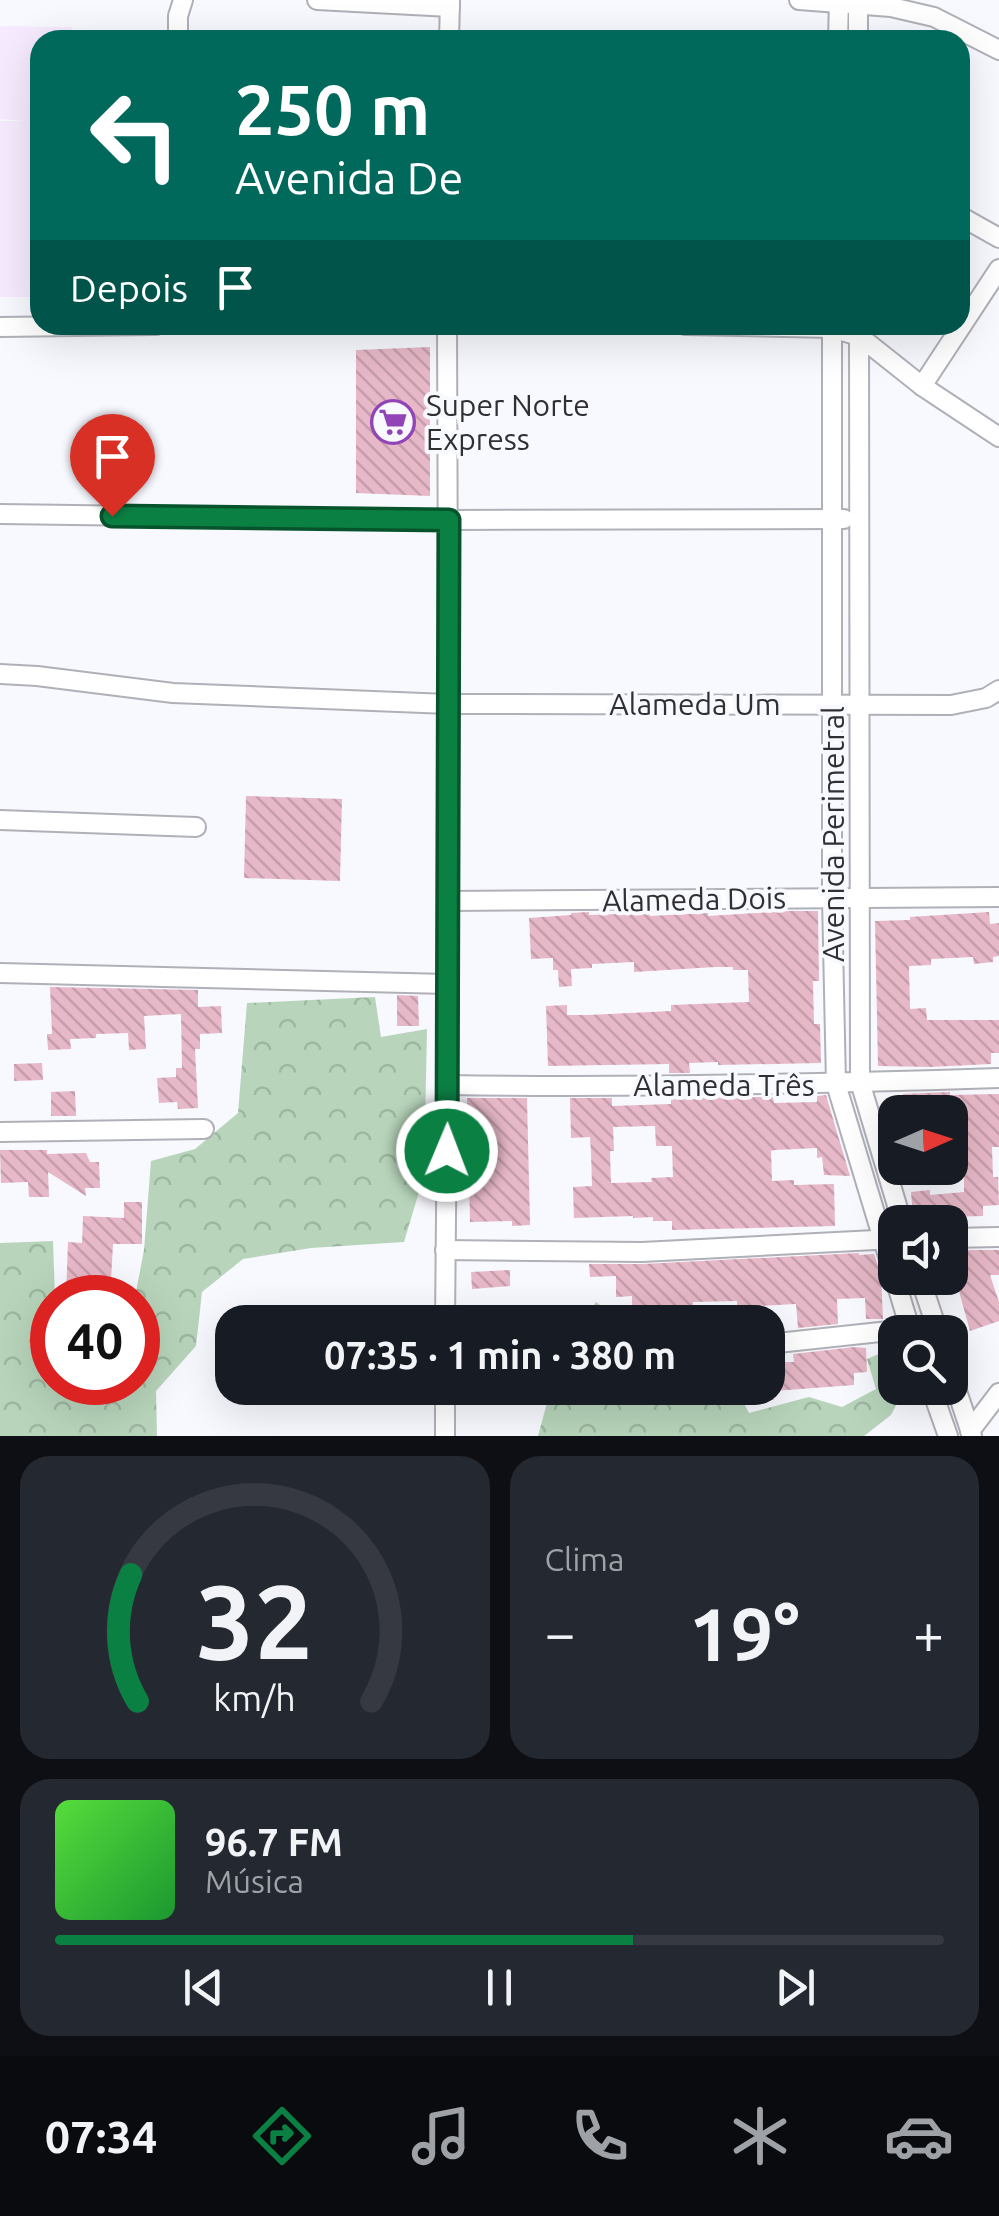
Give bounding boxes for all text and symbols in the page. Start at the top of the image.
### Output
icon: left [70,70,200,200]
text: 250 m [235,70,430,148]
text: Avenida De [235,152,463,203]
icon: arrive [208,260,263,315]
text: Depois [70,267,188,309]
place label: Super Norte Express [426,388,590,456]
supermarket icon: Super Norte Express [370,399,416,445]
pin [70,414,155,517]
icon: arrive [85,429,140,484]
street label: Alameda Um [609,687,781,721]
street label: Avenida Perimetral [816,706,850,962]
street label: Alameda Dois [602,880,786,918]
street label: Alameda Três [633,1068,815,1102]
north arrow [878,1095,968,1185]
map controls [878,1095,968,1405]
position arrow [395,1099,499,1203]
button: sound [878,1205,968,1295]
speed limit sign: 40 [30,1275,160,1405]
button: search [878,1315,968,1405]
text: 07:35 · 1 min · 380 m [324,1334,676,1376]
text: Clima [545,1541,624,1577]
text: 32 [196,1562,313,1679]
text: 19° [689,1591,800,1675]
text: − [545,1602,576,1663]
text: + [913,1602,944,1663]
text: km/h [213,1678,296,1718]
text: 96.7 FM [205,1821,343,1863]
text: Música [205,1863,304,1899]
icon: previous [176,1960,231,2015]
icon: pause [472,1960,527,2015]
icon: next [768,1960,823,2015]
icon: directions [247,2101,317,2171]
icon: music [406,2101,476,2171]
icon: phone [565,2101,635,2171]
icon: climate [725,2101,795,2171]
icon: car [884,2101,954,2171]
text: 07:34 [45,2111,157,2162]

